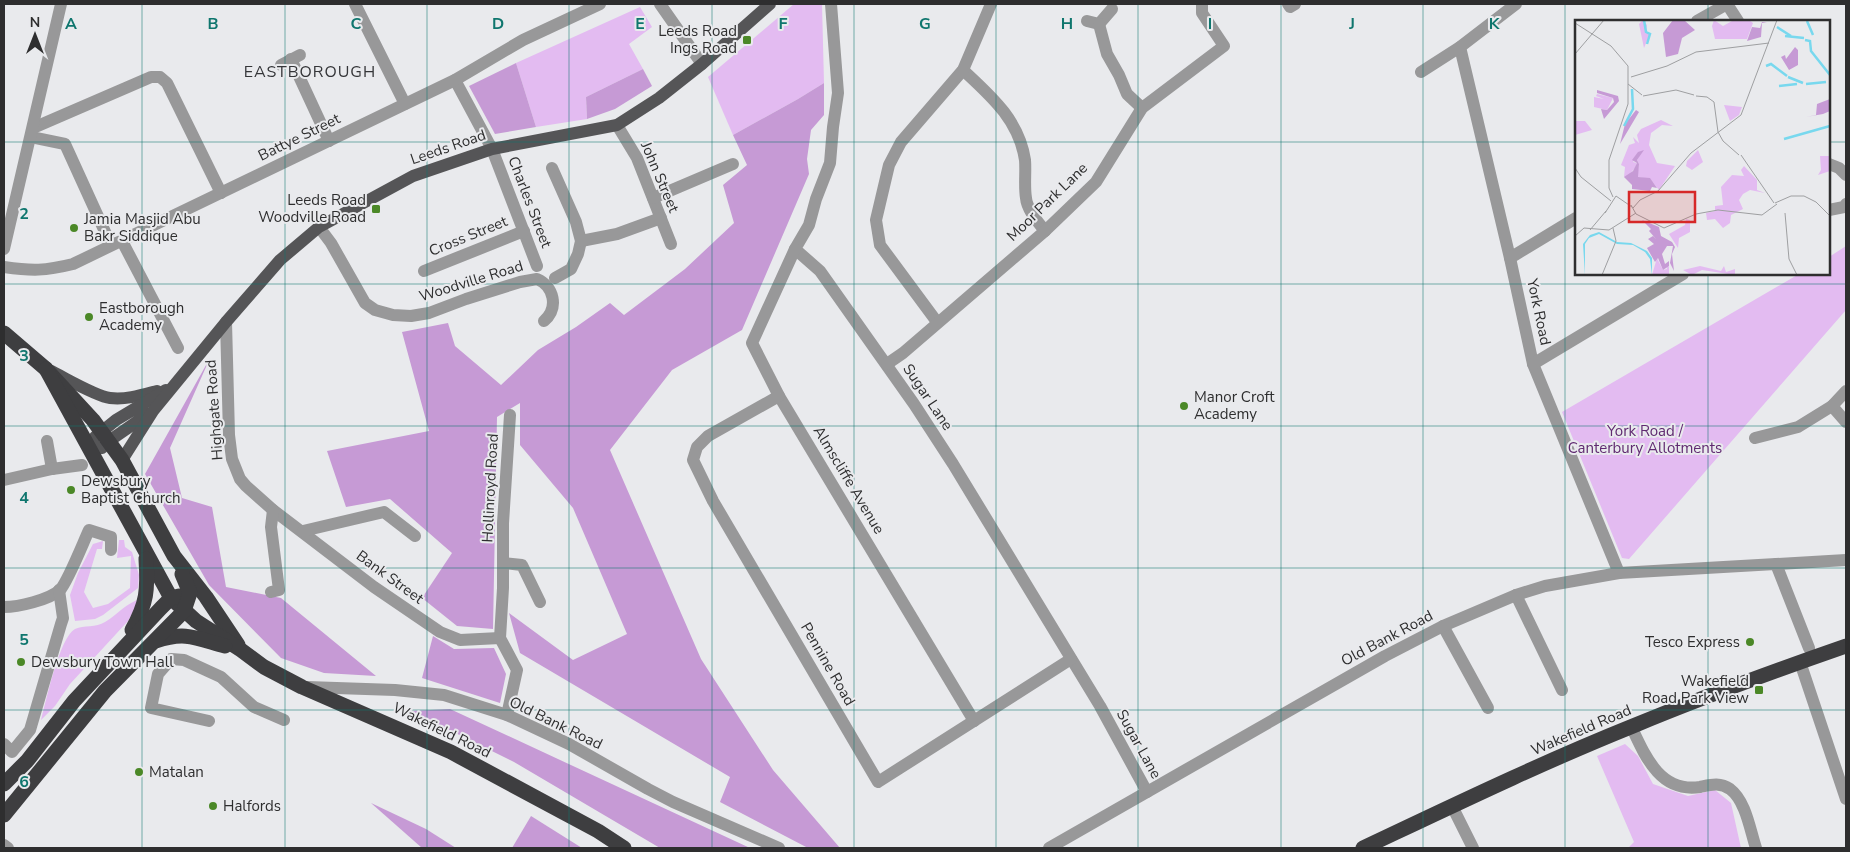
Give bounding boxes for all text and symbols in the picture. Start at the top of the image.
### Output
north arrow [10,10,60,60]
text: N [30,13,40,32]
text: A [65,13,77,35]
text: B [207,13,219,35]
text: C [351,13,362,35]
text: D [492,13,504,35]
text: E [635,13,645,35]
text: F [779,13,788,35]
text: G [919,13,931,35]
text: H [1061,13,1073,35]
text: I [1208,13,1212,35]
text: J [1348,13,1355,35]
text: K [1489,13,1501,35]
inset map [1575,20,1830,275]
place label: Leeds Road Ings Road [658,21,737,58]
marker: Leeds Road Ings Road [741,34,753,46]
district label: EASTBOROUGH [244,61,376,83]
street label: Battye Street [255,108,344,165]
street label: Leeds Road [408,125,488,169]
street label: John Street [636,138,684,216]
street label: Charles Street [503,153,557,251]
street label: Moor Park Lane [1002,158,1092,246]
place label: Leeds Road Woodville Road [258,190,366,227]
text: 2 [19,203,29,225]
marker: Leeds Road Woodville Road [370,203,382,215]
place label: Jamia Masjid Abu Bakr Siddique [83,209,201,246]
street label: Cross Street [426,211,511,261]
marker: Jamia Masjid Abu Bakr Siddique [68,222,80,234]
street label: Woodville Road [417,256,525,306]
street label: York Road [1522,276,1556,347]
place label: Eastborough Academy [99,298,184,335]
marker: Eastborough Academy [83,311,95,323]
text: 3 [19,345,29,367]
street label: Highgate Road [201,359,227,461]
street label: Sugar Lane [898,360,958,434]
place label: Manor Croft Academy [1194,387,1275,424]
marker: Manor Croft Academy [1178,400,1190,412]
park label: York Road / Canterbury Allotments [1568,421,1722,458]
street label: Almscliffe Avenue [809,422,889,538]
street label: Hollinroyd Road [477,433,503,543]
place label: Dewsbury Baptist Church [81,471,181,508]
marker: Dewsbury Baptist Church [65,484,77,496]
text: 4 [19,487,29,509]
street label: Bank Street [352,546,428,609]
street label: Old Bank Road [1338,605,1436,671]
street label: Pennine Road [796,619,860,709]
text: 5 [19,629,29,651]
place label: Tesco Express [1645,632,1740,652]
marker: Tesco Express [1744,636,1756,648]
place label: Dewsbury Town Hall [31,652,174,672]
marker: Dewsbury Town Hall [15,656,27,668]
place label: Wakefield Road Park View [1642,671,1749,708]
marker: Wakefield Road Park View [1753,684,1765,696]
street label: Old Bank Road [506,692,606,754]
street label: Wakefield Road [389,698,495,762]
street label: Wakefield Road [1528,700,1634,760]
street label: Sugar Lane [1112,706,1166,782]
place label: Matalan [149,762,204,782]
marker: Matalan [133,766,145,778]
text: 6 [19,771,29,793]
place label: Halfords [223,796,281,816]
marker: Halfords [207,800,219,812]

